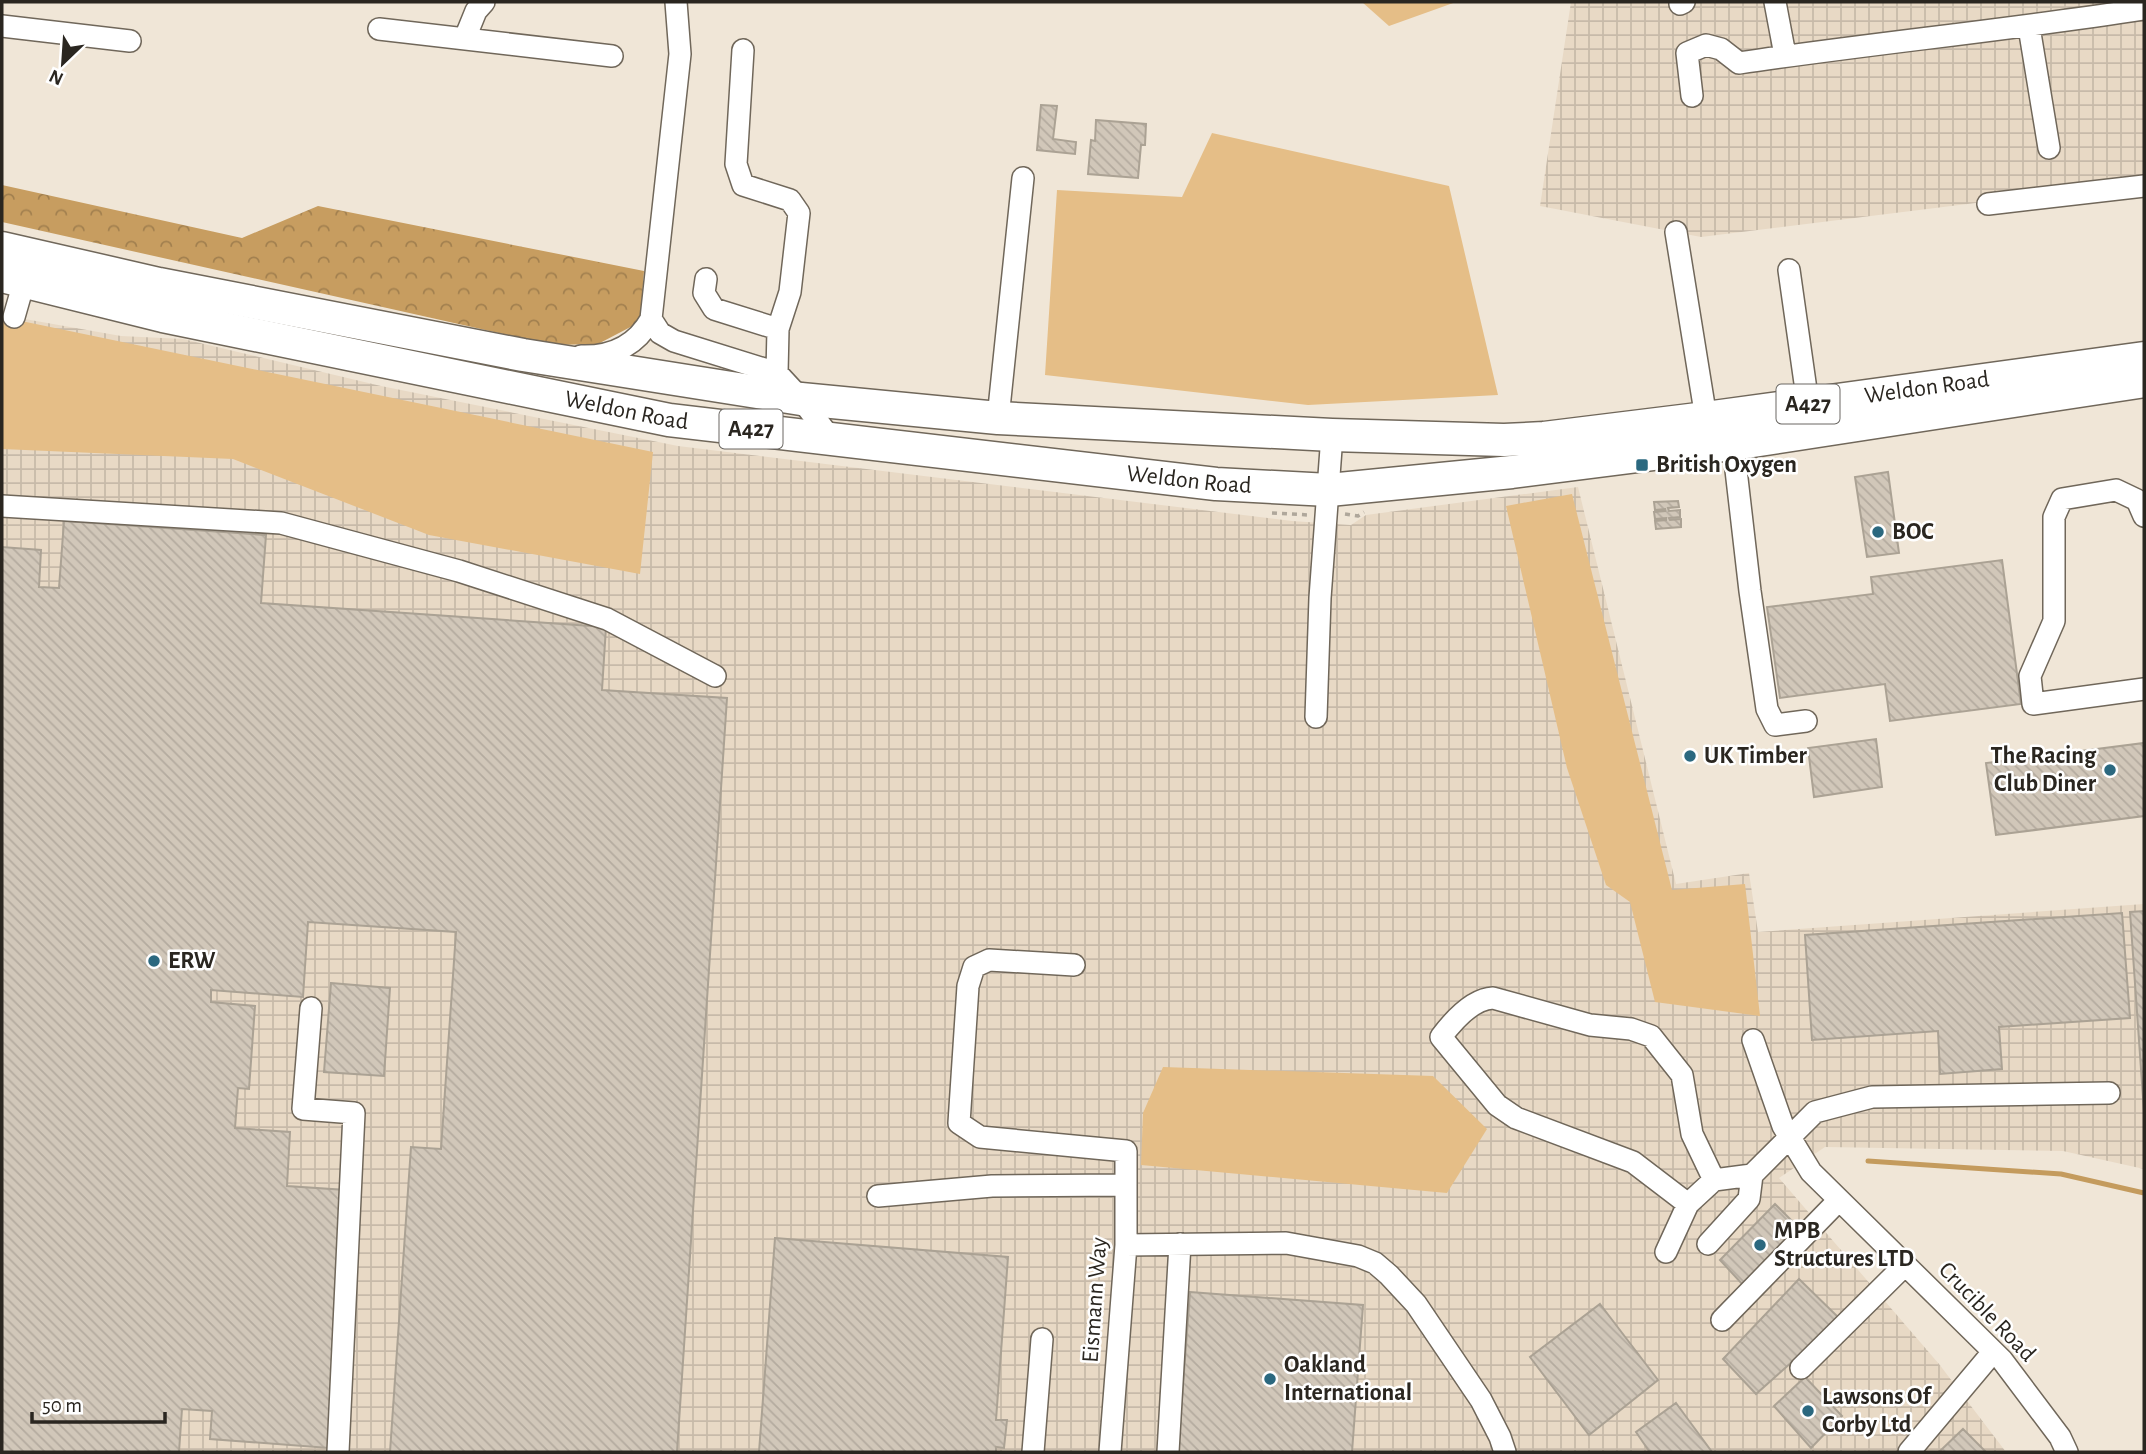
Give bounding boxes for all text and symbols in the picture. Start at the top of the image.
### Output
north arrow [28,28,98,98]
text: N [46,66,66,88]
street label: Weldon Road [1863,367,1991,408]
road number: A427 [1776,384,1840,424]
street label: Weldon Road [563,387,690,434]
road number: A427 [720,410,782,448]
place label: British Oxygen [1656,453,1797,477]
marker: British Oxygen [1634,457,1650,473]
street label: Weldon Road [1125,462,1252,498]
place label: BOC [1892,520,1934,544]
marker: BOC [1870,524,1886,540]
place label: UK Timber [1704,744,1808,768]
place label: The Racing Club Diner [1990,744,2097,796]
marker: UK Timber [1682,748,1698,764]
marker: The Racing Club Diner [2102,762,2118,778]
place label: ERW [168,949,216,973]
marker: ERW [146,953,162,969]
place label: MPB Structures LTD [1774,1219,1914,1271]
street label: Eismann Way [1079,1236,1111,1364]
marker: MPB Structures LTD [1752,1237,1768,1253]
street label: Crucible Road [1934,1258,2040,1366]
place label: Oakland International [1284,1353,1412,1405]
marker: Oakland International [1262,1371,1278,1387]
scale bar [32,1380,164,1424]
place label: Lawsons Of Corby Ltd [1822,1385,1932,1437]
text: 50 m [42,1395,82,1416]
marker: Lawsons Of Corby Ltd [1800,1403,1816,1419]

